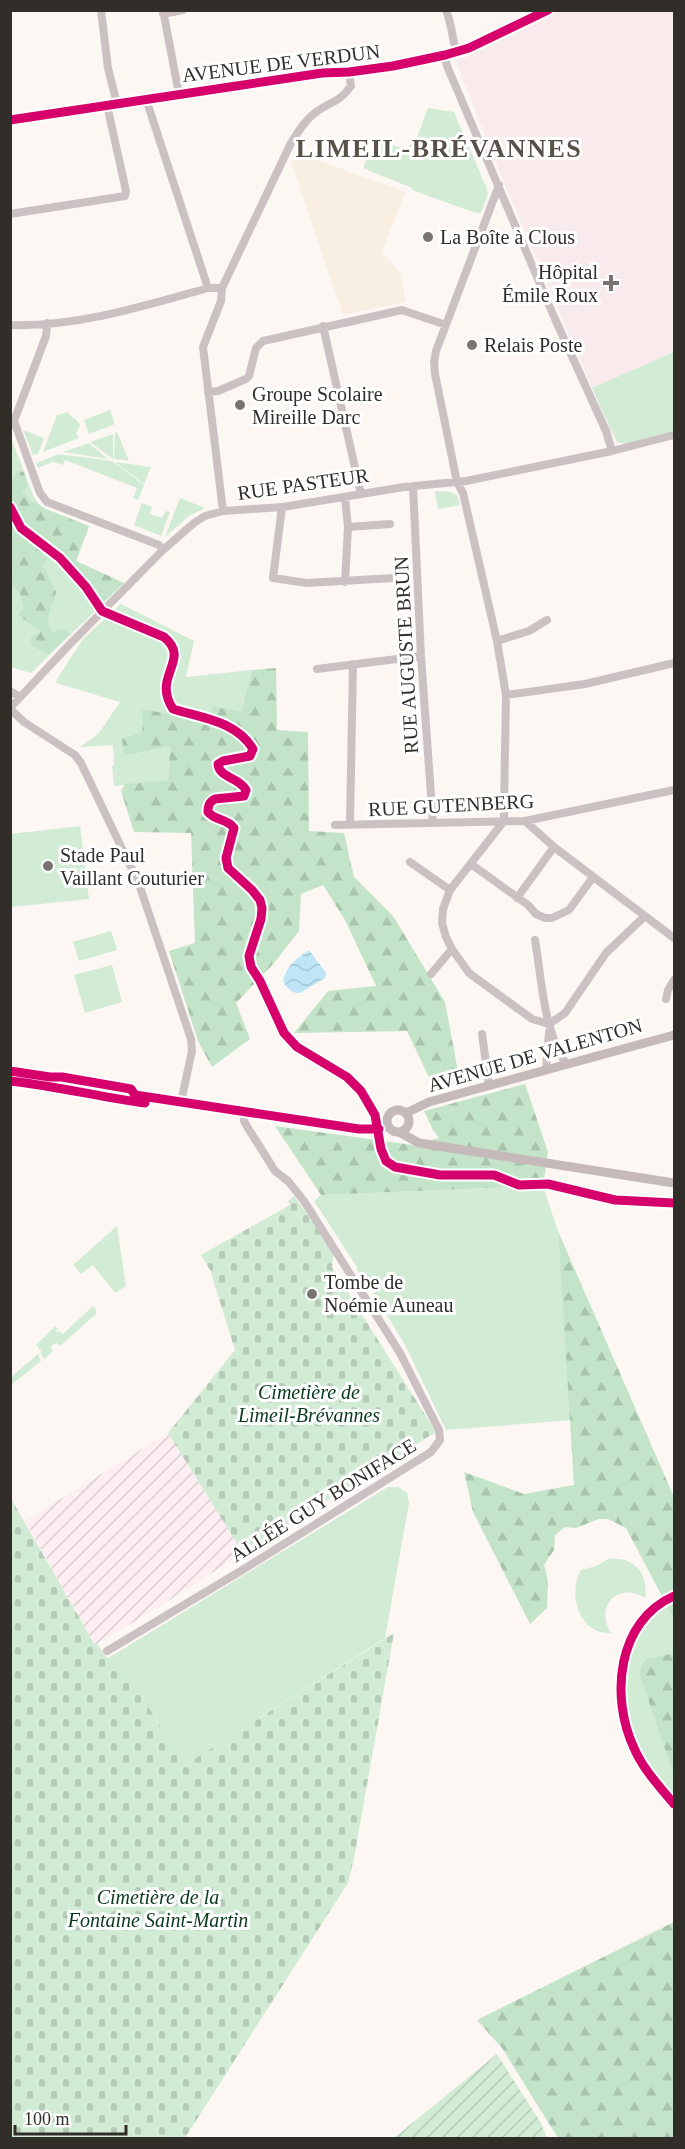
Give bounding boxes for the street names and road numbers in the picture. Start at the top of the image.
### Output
street label: AVENUE DE VERDUN [181,40,381,86]
street label: RUE PASTEUR [236,464,371,504]
street label: RUE AUGUSTE BRUN [390,556,422,754]
street label: RUE GUTENBERG [367,790,535,820]
street label: AVENUE DE VALENTON [425,1014,645,1096]
street label: ALLÉE GUY BONIFACE [226,1434,420,1566]

